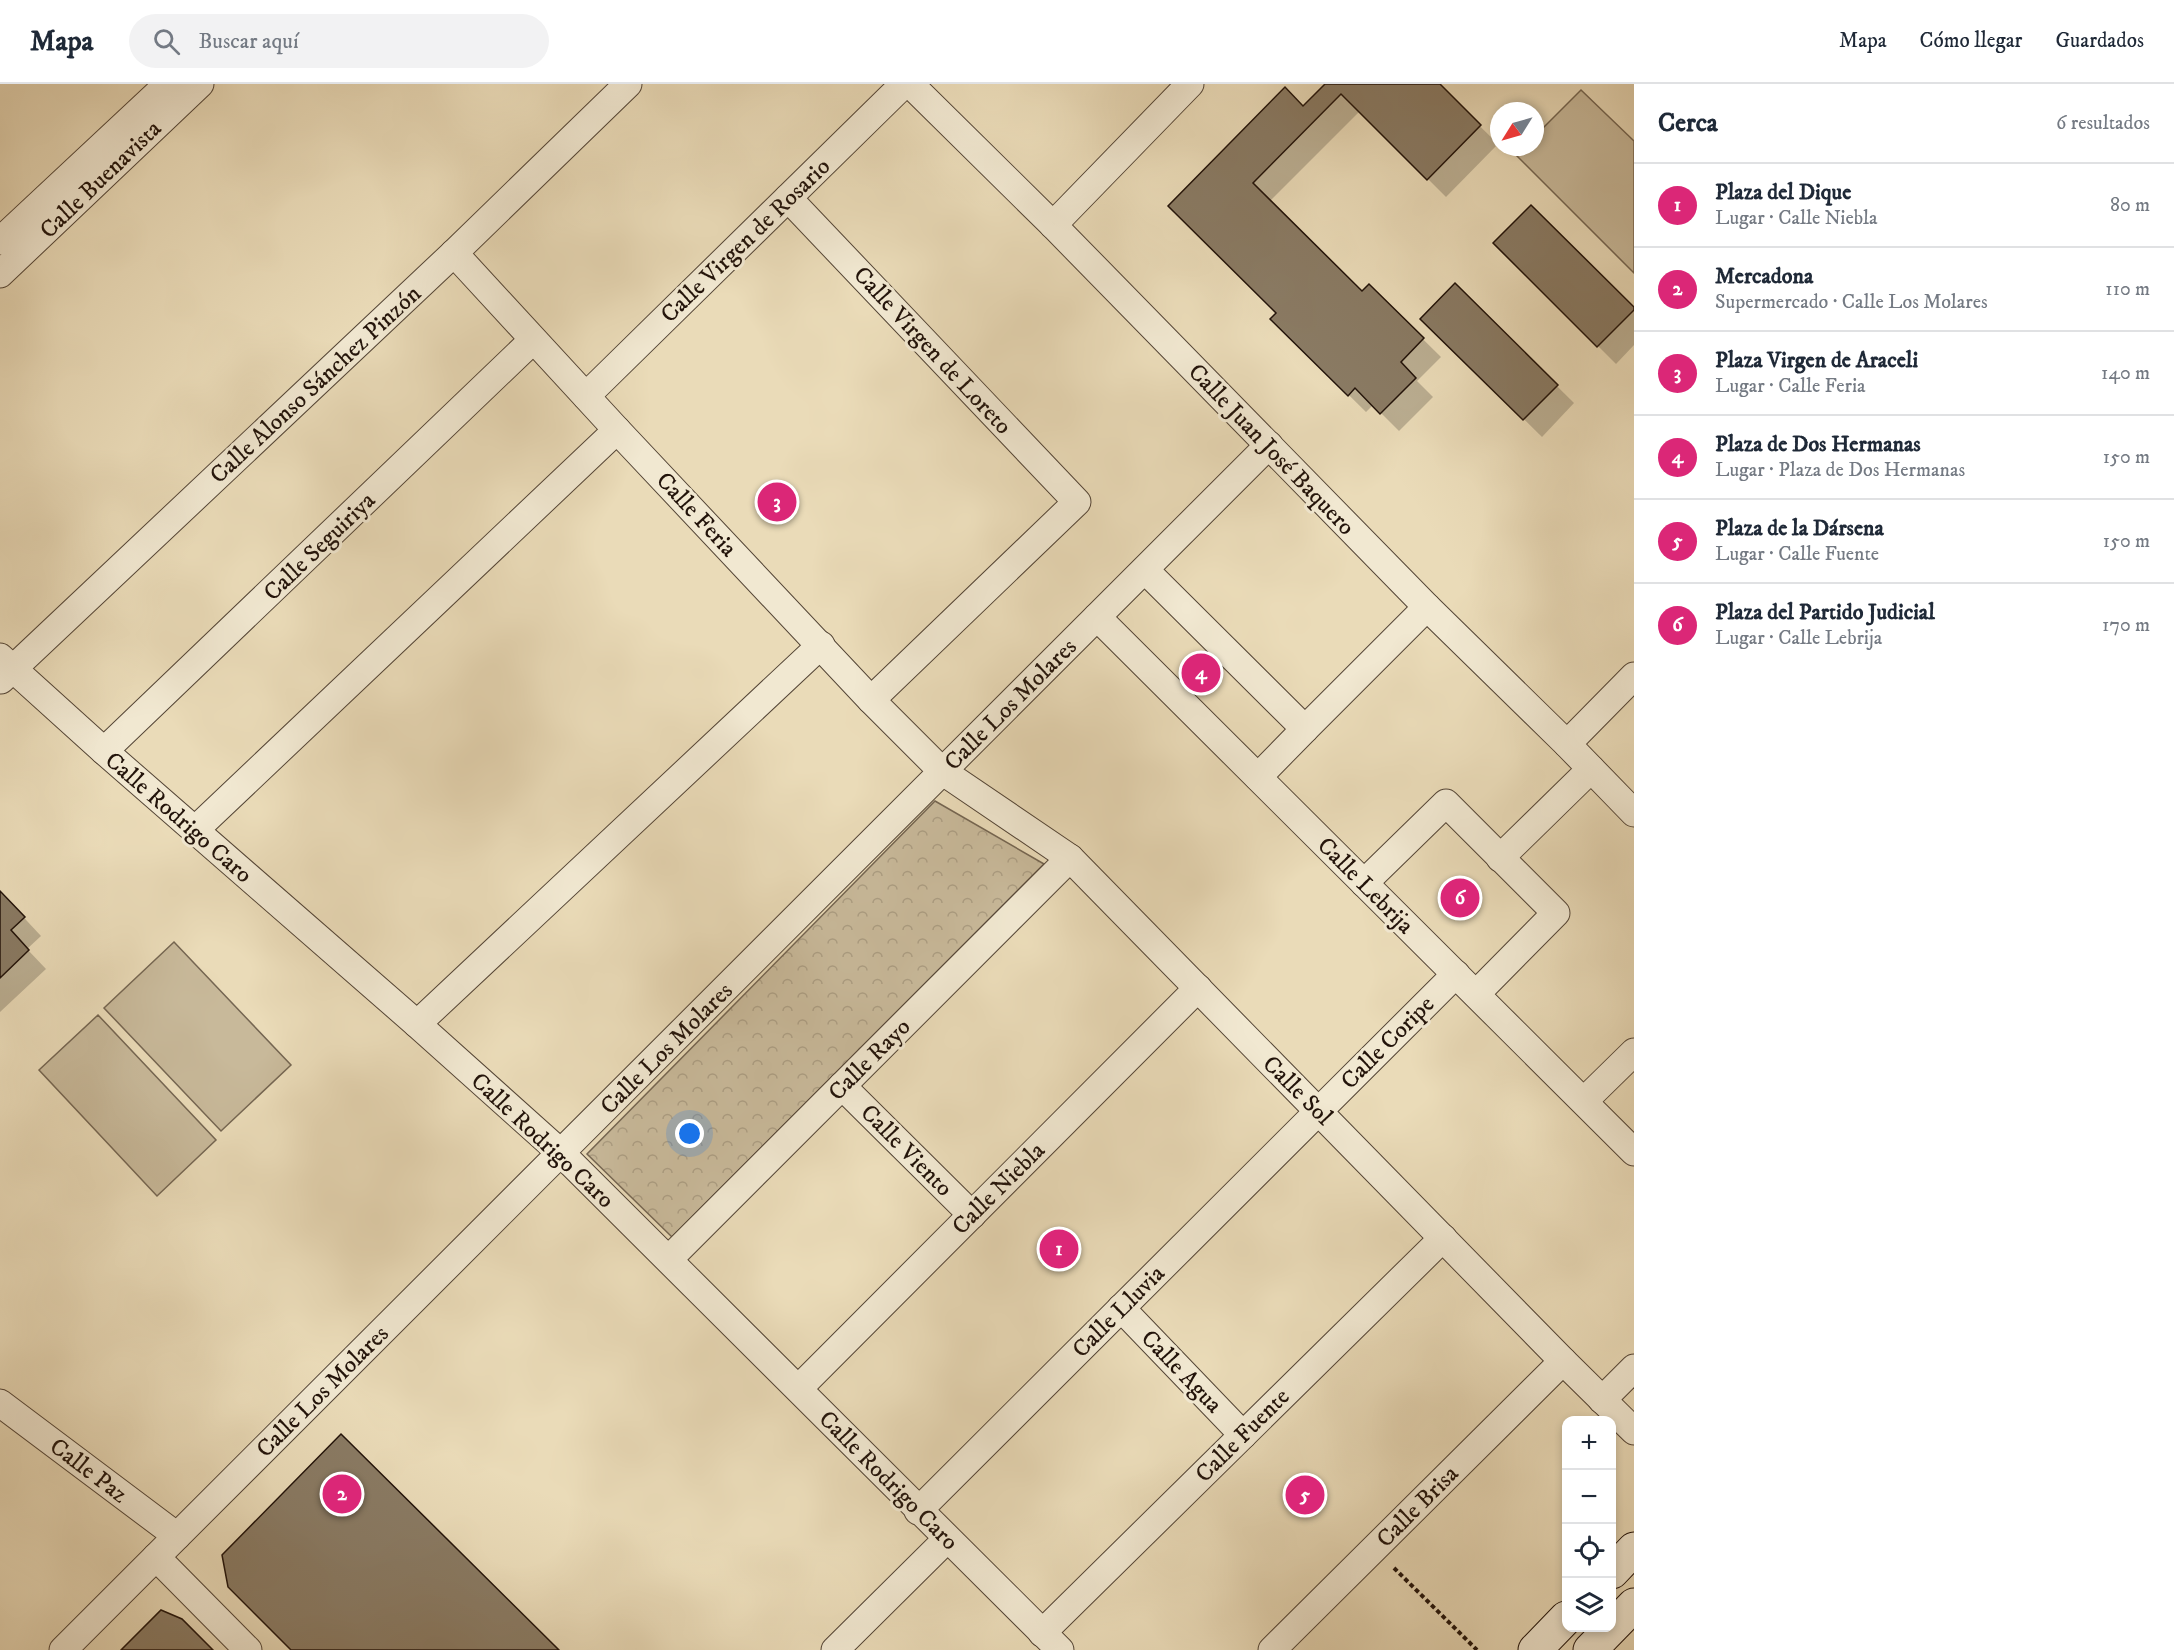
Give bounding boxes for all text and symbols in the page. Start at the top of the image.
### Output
search box [129,14,549,68]
text: Mapa [30,24,93,59]
icon: search [150,25,183,58]
text: Buscar aquí [198,28,299,55]
text: Mapa [1839,28,1887,54]
text: Cómo llegar [1920,28,2022,54]
text: Guardados [2055,28,2144,54]
north arrow [1490,102,1544,156]
text: Cerca [1658,107,1718,140]
text: 6 resultados [2056,111,2150,136]
street label: Calle Buenavista [34,114,168,245]
street label: Calle Virgen de Rosario [654,152,837,330]
text: Plaza del Dique [1715,179,1851,206]
text: 1 [1674,193,1681,218]
text: 80 m [2110,193,2150,218]
text: Lugar · Calle Niebla [1715,206,1878,231]
street label: Calle Virgen de Loreto [847,260,1018,441]
text: Mercadona [1715,263,1813,290]
text: 2 [1673,277,1682,302]
text: 110 m [2105,277,2150,302]
street label: Calle Alonso Sánchez Pinzón [204,279,428,490]
text: Supermercado · Calle Los Molares [1715,290,1988,315]
text: Plaza Virgen de Araceli [1715,347,1918,374]
street label: Calle Juan José Baquero [1182,357,1361,542]
text: 3 [1674,361,1681,386]
text: 140 m [2101,361,2150,386]
text: Lugar · Calle Feria [1715,374,1866,399]
text: Plaza de Dos Hermanas [1715,431,1921,458]
text: 4 [1672,445,1683,470]
text: 150 m [2103,445,2150,470]
text: Lugar · Plaza de Dos Hermanas [1715,458,1965,483]
street label: Calle Feria [650,466,744,564]
pin: 3 [758,480,796,524]
street label: Calle Seguiriya [257,485,383,608]
text: Plaza de la Dársena [1715,515,1884,542]
text: 5 [1673,529,1682,554]
text: 150 m [2103,529,2150,554]
text: Lugar · Calle Fuente [1715,542,1879,567]
text: Plaza del Partido Judicial [1715,599,1935,626]
text: 6 [1672,613,1683,638]
text: 170 m [2102,613,2150,638]
text: Lugar · Calle Lebrija [1715,626,1882,651]
street label: Calle Los Molares [938,632,1083,777]
pin: 4 [1182,650,1220,696]
street label: Calle Rodrigo Caro [99,746,258,890]
street label: Calle Lebrija [1310,831,1421,941]
pin: 6 [1440,876,1480,920]
street label: Calle Los Molares [594,976,739,1121]
street label: Calle Coripe [1335,990,1441,1096]
street label: Calle Rayo [822,1012,917,1107]
street label: Calle Sol [1256,1049,1339,1133]
street label: Calle Rodrigo Caro [464,1067,620,1215]
street label: Calle Viento [854,1098,959,1203]
your location [675,1119,704,1148]
street label: Calle Niebla [946,1135,1052,1241]
pin: 1 [1040,1226,1078,1272]
street label: Calle Lluvia [1066,1259,1172,1364]
street label: Calle Los Molares [250,1319,395,1464]
street label: Calle Agua [1134,1324,1229,1420]
street label: Calle Fuente [1189,1382,1296,1489]
street label: Calle Rodrigo Caro [812,1405,964,1557]
map controls [1562,1416,1616,1632]
button: + [1562,1416,1616,1470]
street label: Calle Paz [43,1432,134,1510]
street label: Calle Brisa [1370,1459,1466,1554]
button: − [1562,1470,1616,1524]
pin: 2 [322,1472,362,1516]
pin: 5 [1286,1472,1324,1518]
button: locate [1562,1524,1616,1578]
button: layers [1562,1578,1616,1632]

